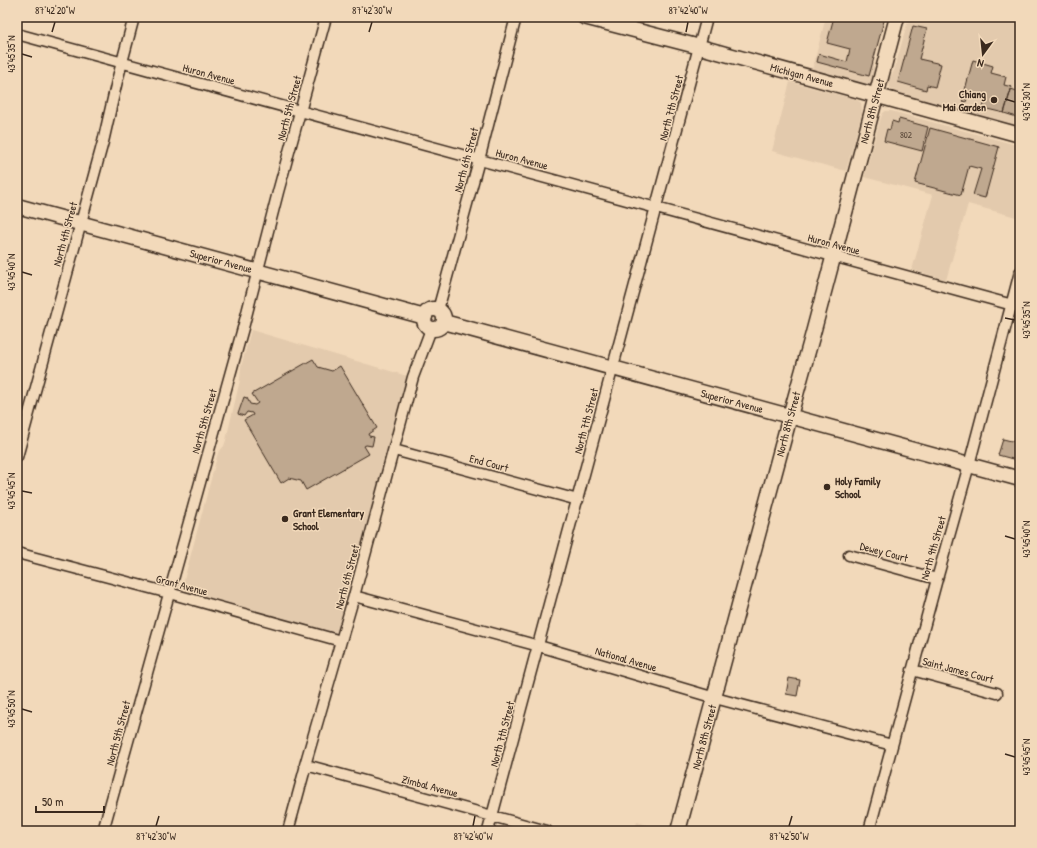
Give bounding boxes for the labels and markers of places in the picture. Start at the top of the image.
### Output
place label: Chiang Mai Garden [943,87,986,114]
marker: Chiang Mai Garden [989,95,999,105]
place label: Holy Family School [835,474,881,501]
marker: Holy Family School [822,482,832,492]
place label: Grant Elementary School [293,506,364,533]
marker: Grant Elementary School [280,514,290,524]

